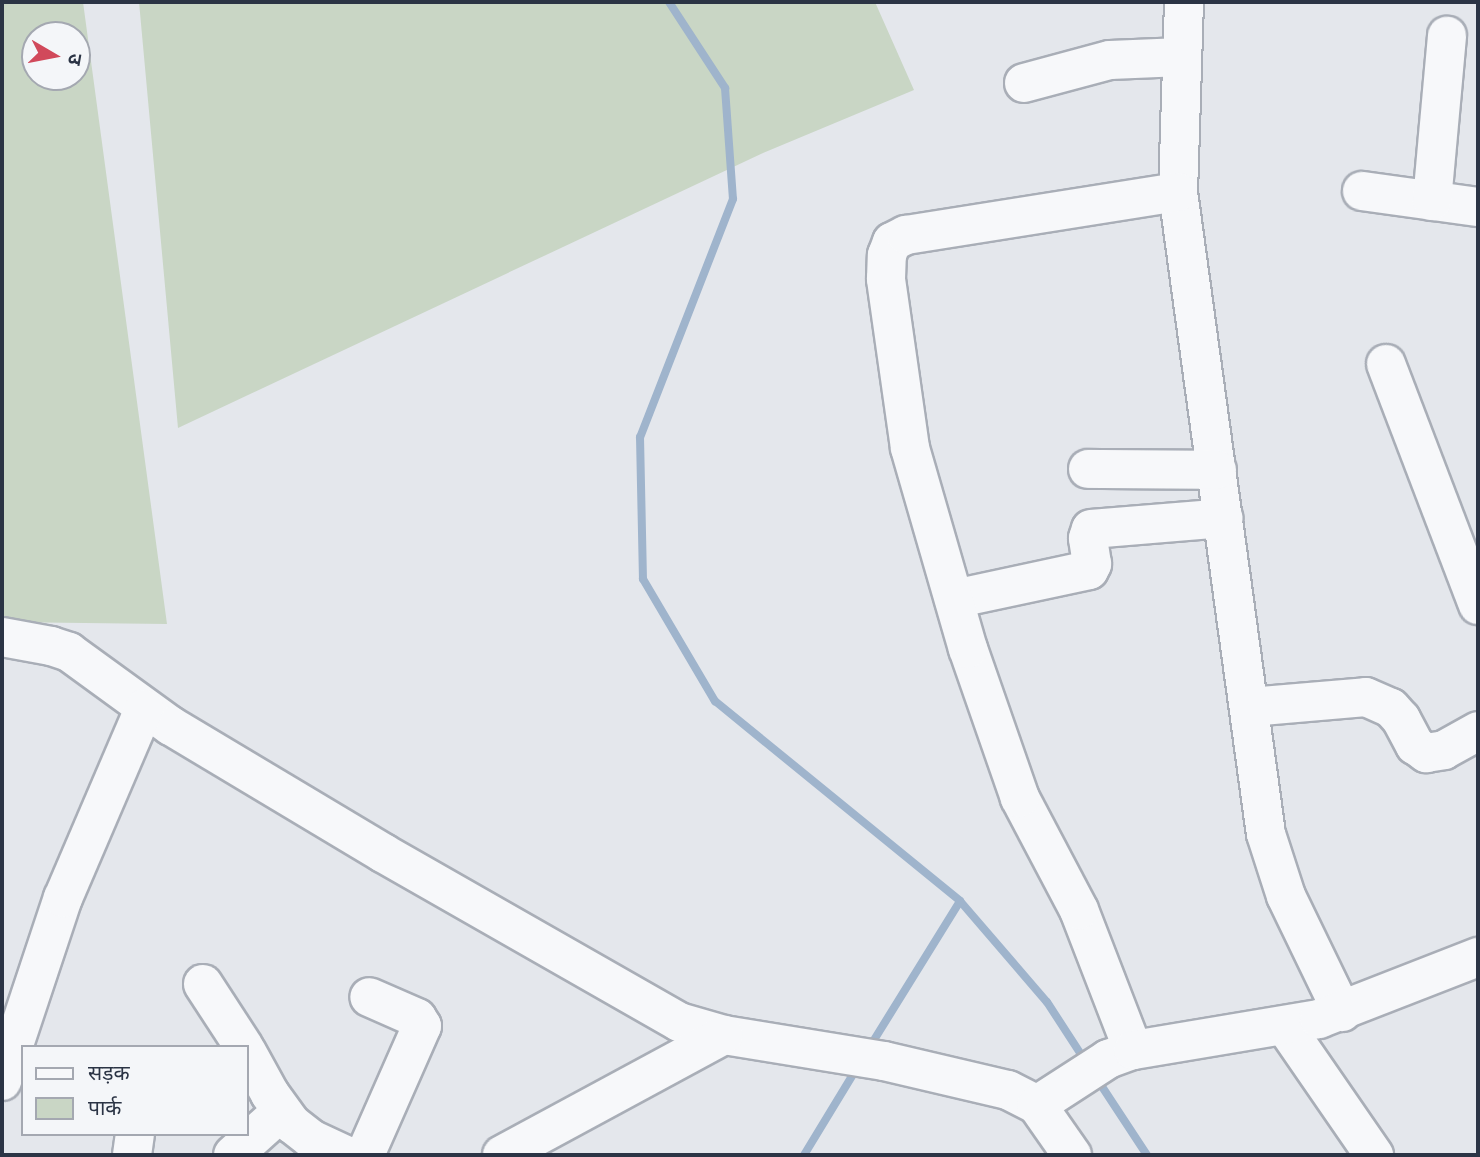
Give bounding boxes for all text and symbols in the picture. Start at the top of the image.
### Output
north arrow [21,21,91,91]
text: उ [61,52,88,67]
legend [21,1045,248,1136]
text: सड़क [88,1059,130,1087]
text: पार्क [88,1094,122,1122]

